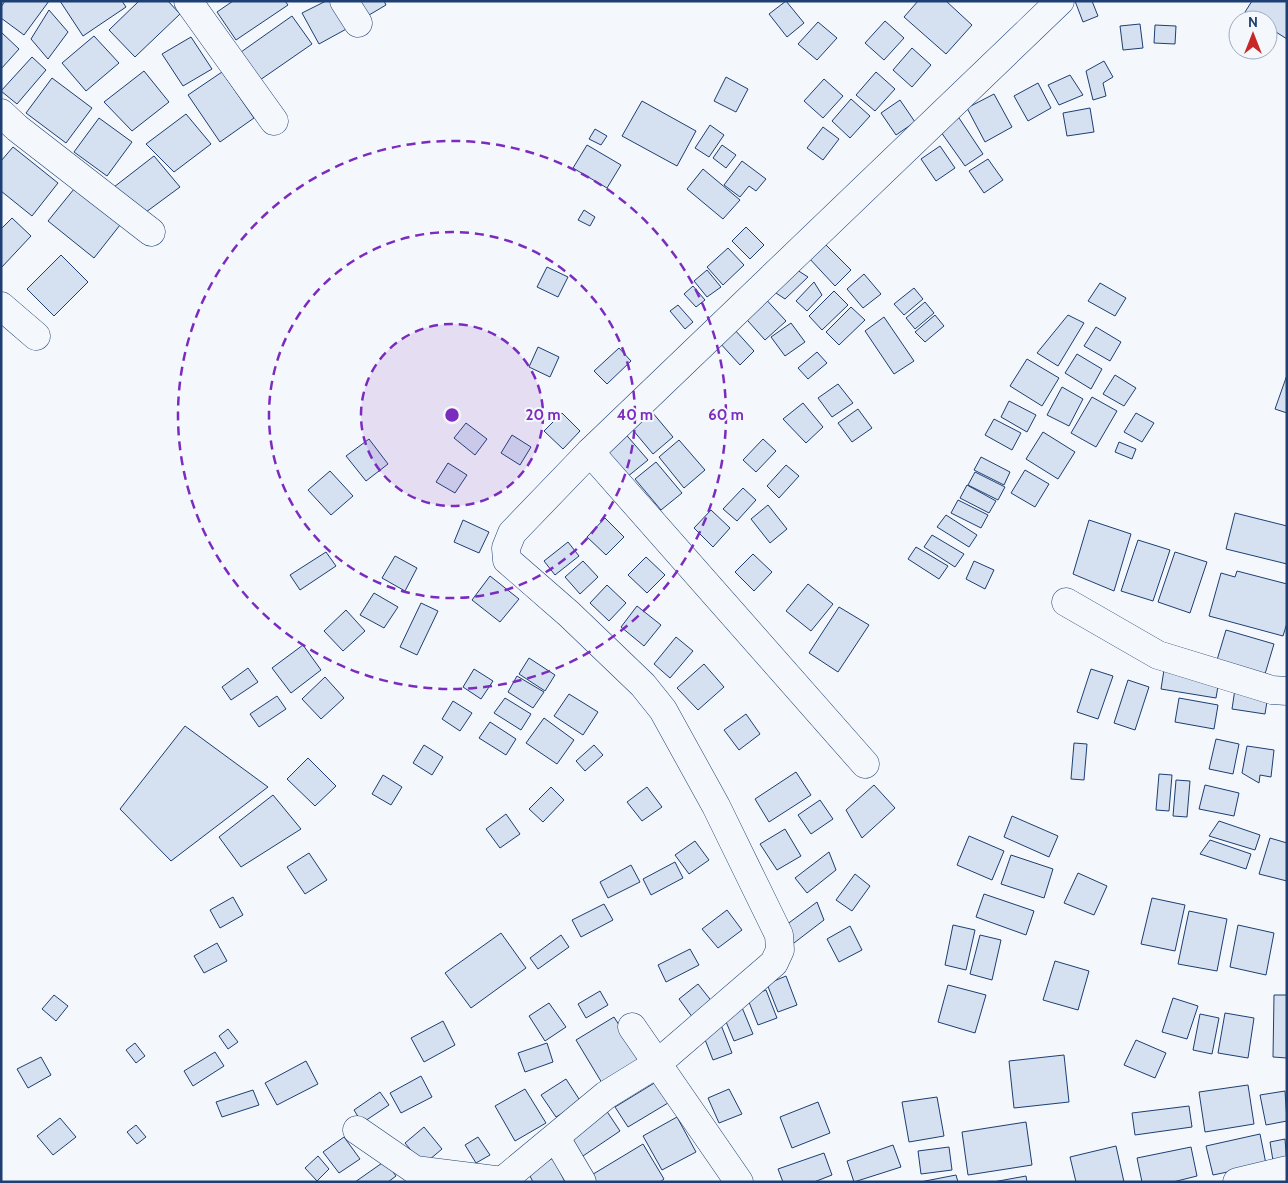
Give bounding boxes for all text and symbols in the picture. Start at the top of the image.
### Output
north arrow [1228,10,1278,60]
text: N [1248,13,1258,31]
centre of rings [443,406,461,424]
text: 20 m [526,406,560,424]
text: 40 m [617,406,653,424]
text: 60 m [708,406,744,424]

